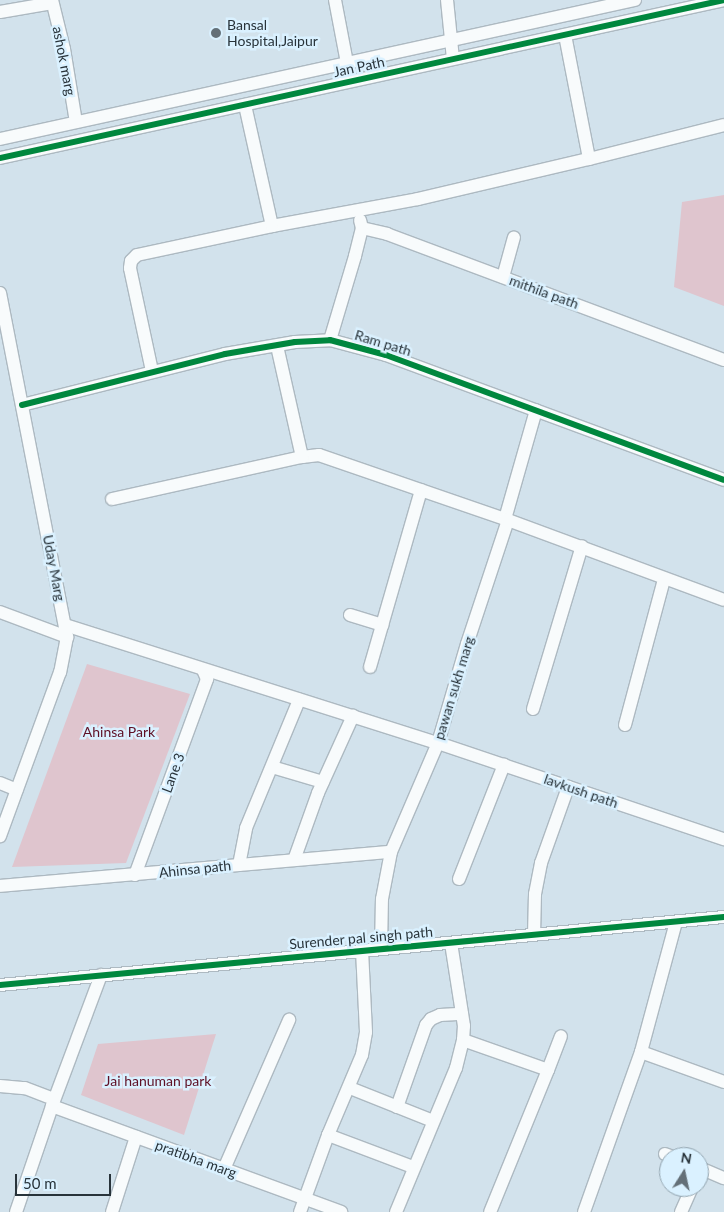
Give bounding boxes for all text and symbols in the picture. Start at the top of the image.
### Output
place label: Bansal Hospital,Jaipur [227,17,318,49]
street label: ashok marg [49,25,79,97]
marker: Bansal Hospital,Jaipur [209,26,223,40]
street label: Jan Path [332,53,386,81]
street label: mithila path [507,272,581,312]
street label: Ram path [353,326,413,360]
street label: Uday Marg [39,533,69,603]
street label: pawan sukh marg [430,634,478,742]
park label: Ahinsa Park [83,724,155,740]
street label: Lane 3 [158,751,188,795]
street label: lavkush path [542,770,620,812]
street label: Ahinsa path [158,857,232,881]
street label: Surender pal singh path [288,923,434,953]
park label: Jai hanuman park [105,1073,211,1089]
street label: pratibha marg [153,1137,239,1181]
north arrow [659,1147,709,1197]
text: N [680,1148,693,1167]
scale bar [18,1164,114,1196]
text: 50 m [23,1174,57,1192]

